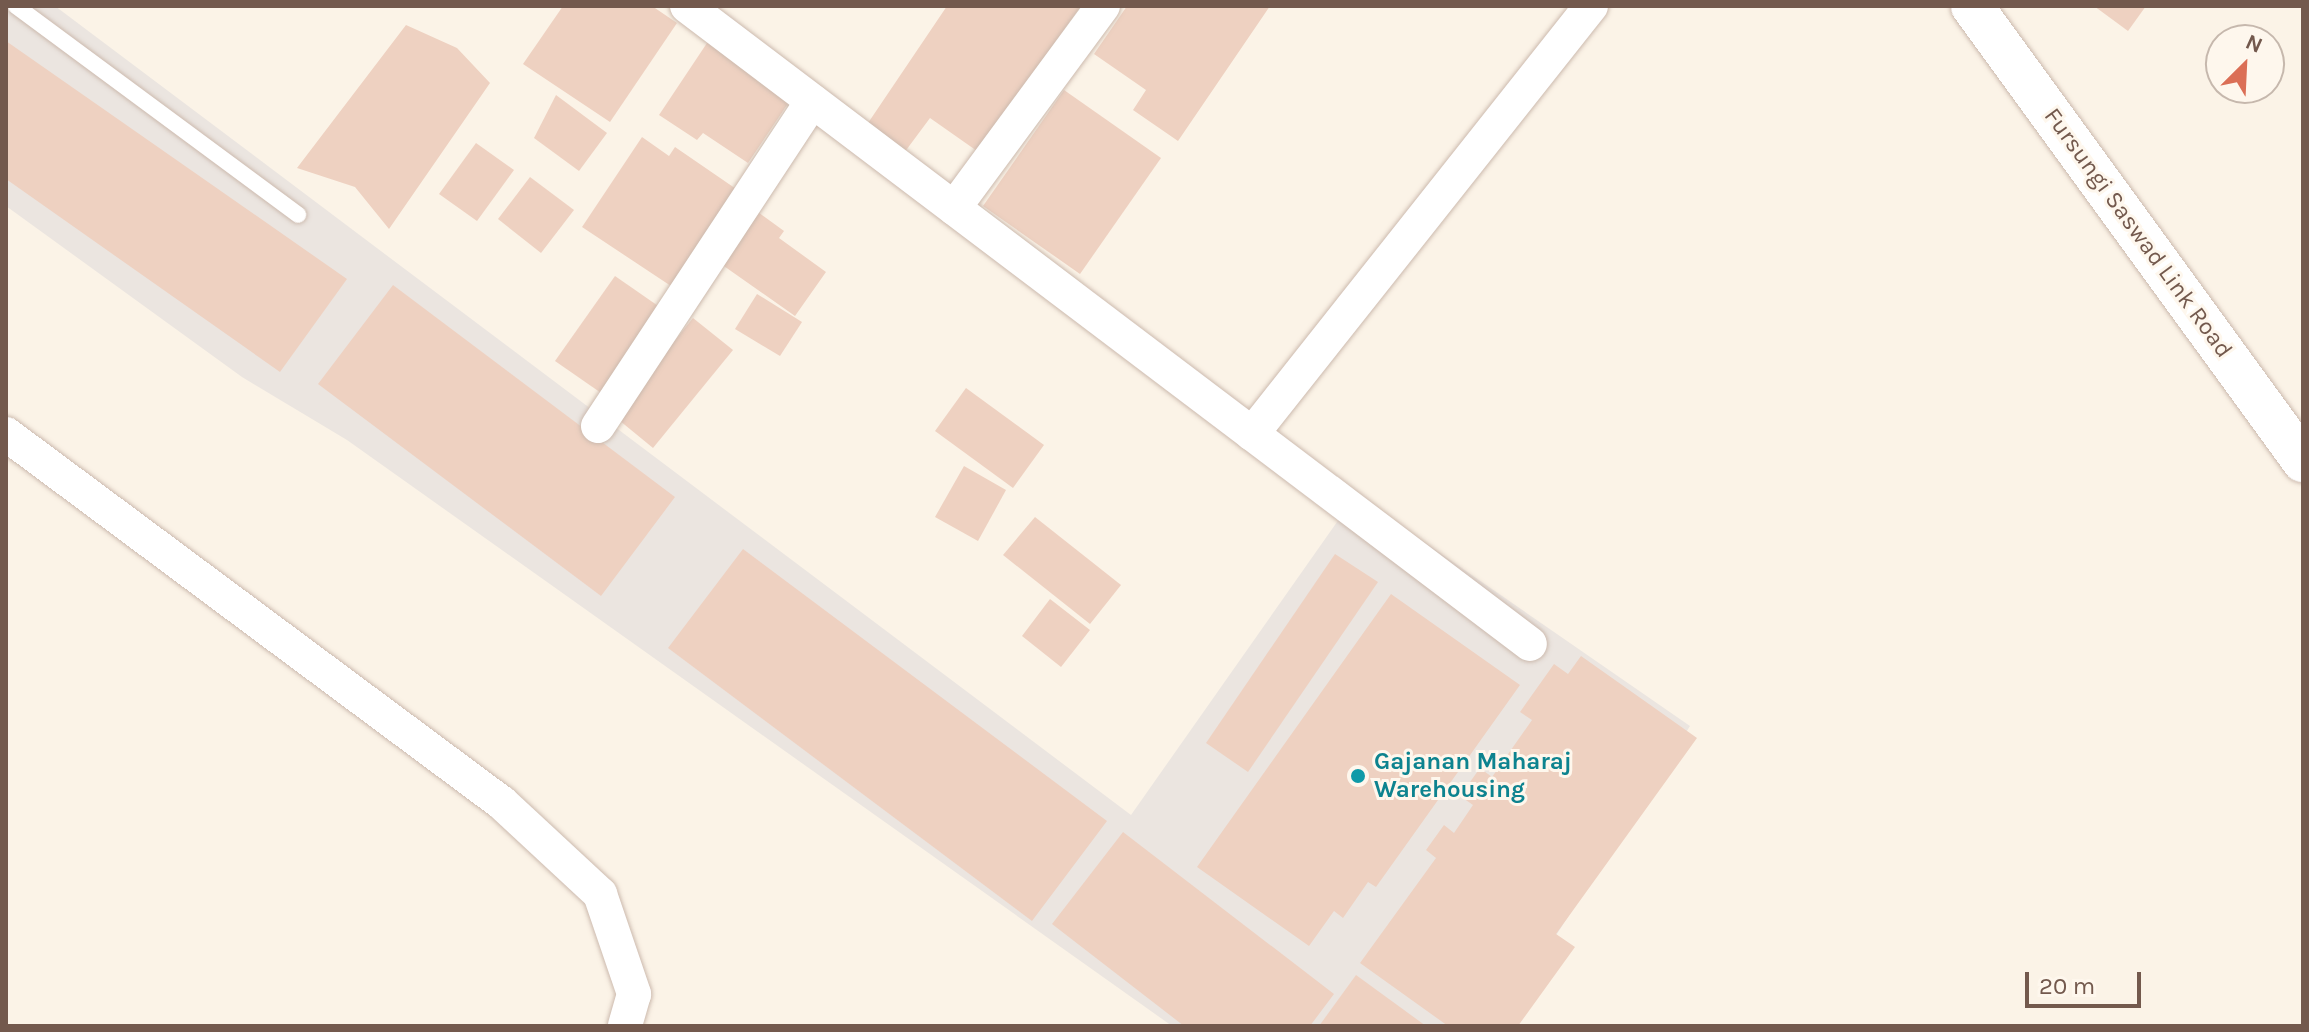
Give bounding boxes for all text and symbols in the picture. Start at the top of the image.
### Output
north arrow [2205,24,2285,104]
text: N [2241,29,2266,59]
street label: Fursungi Saswad Link Road [2038,103,2238,363]
place label: Gajanan Maharaj Warehousing [1374,748,1572,804]
marker: Gajanan Maharaj Warehousing [1349,767,1367,785]
scale bar [2029,956,2145,1006]
text: 20 m [2039,972,2095,1000]

